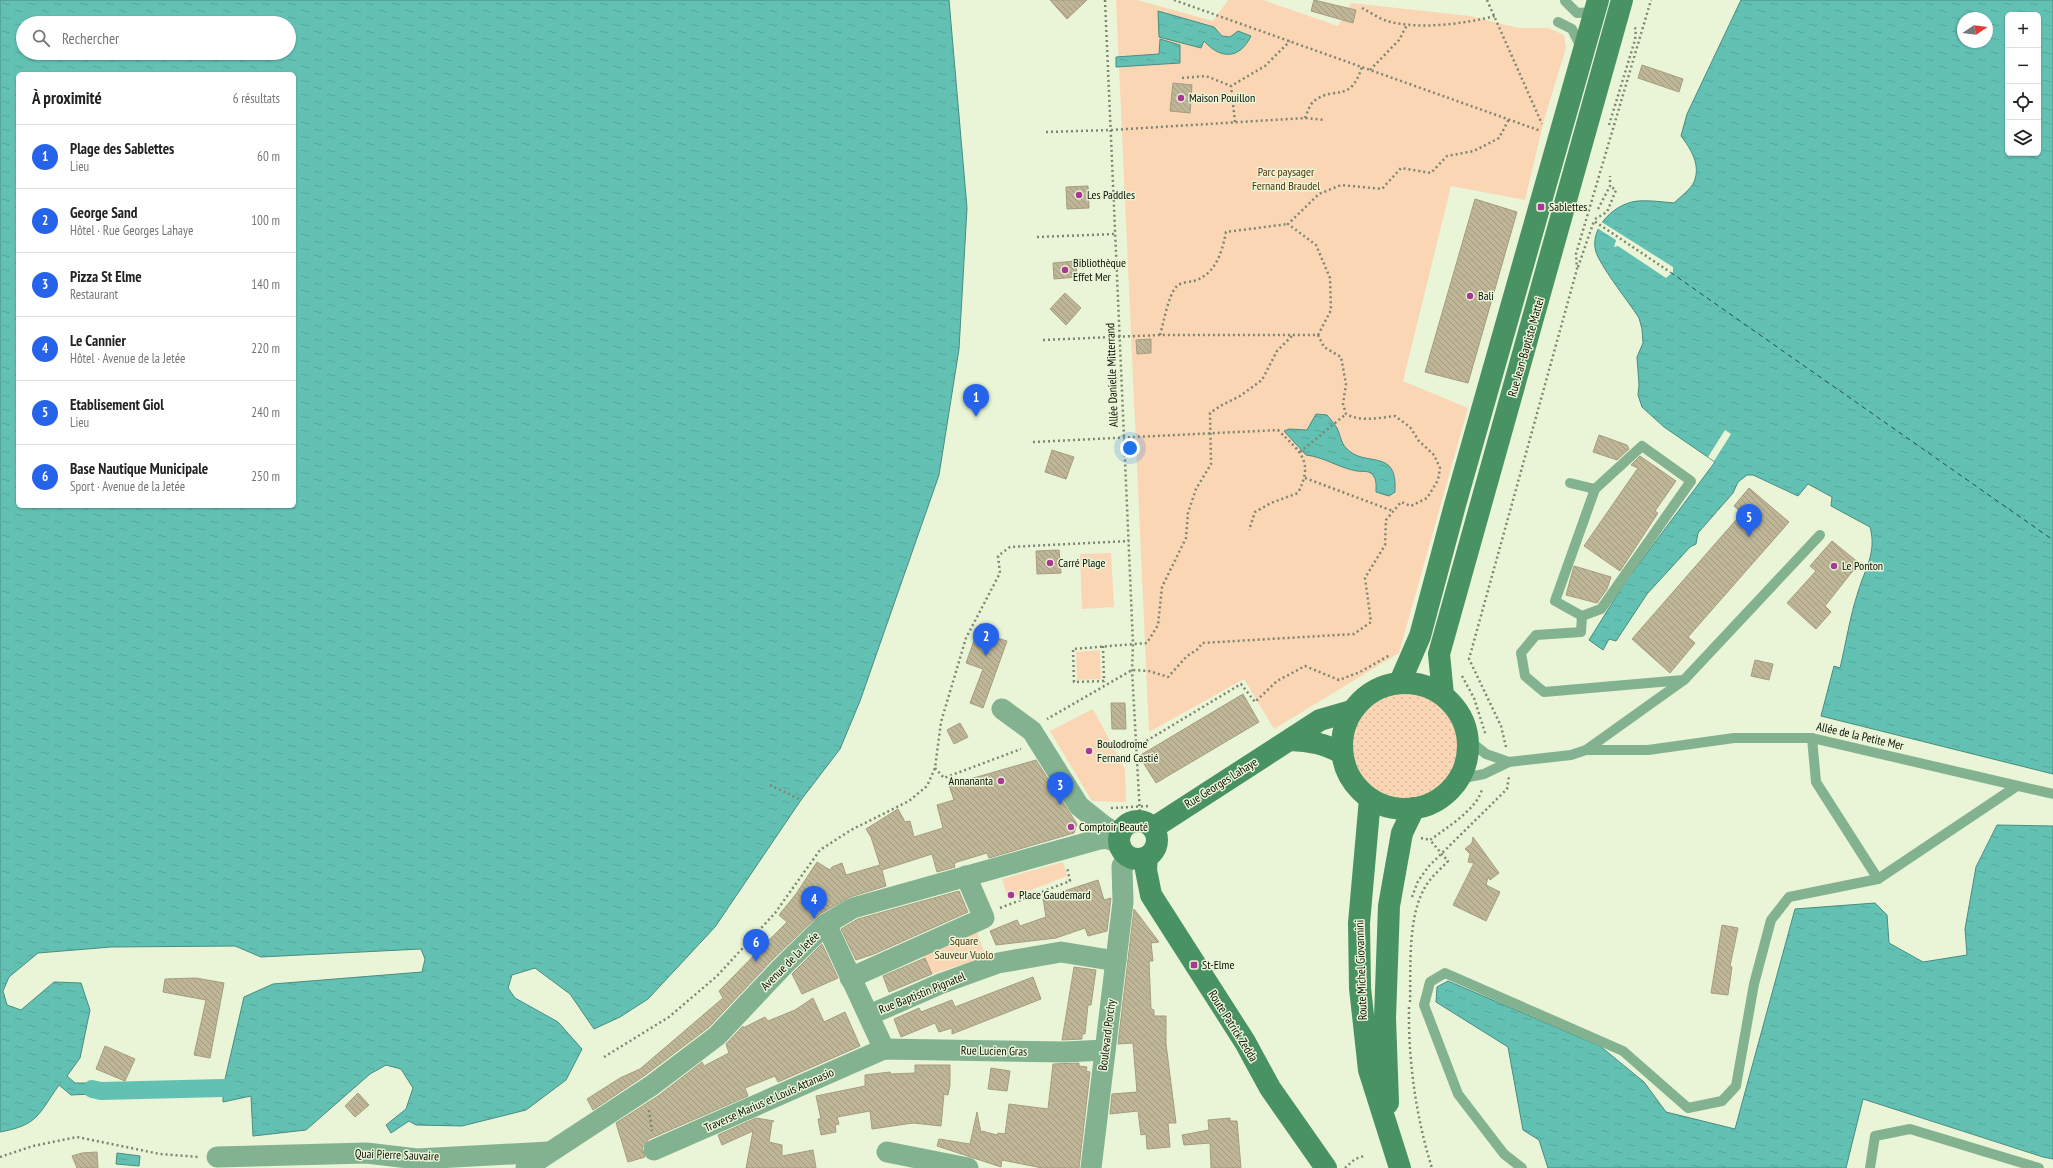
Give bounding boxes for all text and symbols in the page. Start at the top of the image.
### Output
north arrow [1957,12,1993,48]
map controls [2005,12,2041,156]
button: + [2005,12,2041,48]
search box [16,16,296,60]
icon: search [30,27,52,49]
text: Rechercher [62,29,119,48]
button: − [2005,48,2041,84]
button: locate [2005,84,2041,120]
text: À proximité [32,87,102,109]
text: 6 résultats [233,90,280,107]
place label: Maison Pouillon [1189,90,1255,105]
marker: Maison Pouillon [1176,93,1186,103]
button: layers [2005,120,2041,156]
text: Plage des Sablettes [70,139,174,158]
text: 1 [42,148,48,165]
text: 60 m [257,148,280,165]
text: Lieu [70,158,89,175]
park label: Parc paysager Fernand Braudel [1252,164,1320,193]
place label: Les Paddles [1087,187,1135,202]
marker: Les Paddles [1074,190,1084,200]
place label: Sablettes [1549,199,1587,214]
marker: Sablettes [1536,202,1546,212]
text: George Sand [70,203,137,222]
text: 2 [42,212,48,229]
text: 100 m [251,212,280,229]
text: Hôtel · Rue Georges Lahaye [70,222,193,239]
place label: Bibliothèque Effet Mer [1073,255,1126,284]
marker: Bibliothèque Effet Mer [1060,265,1070,275]
text: Pizza St Elme [70,267,142,286]
text: 3 [42,276,48,293]
text: 140 m [251,276,280,293]
text: Restaurant [70,286,118,303]
place label: Bali [1478,288,1494,303]
marker: Bali [1465,291,1475,301]
street label: Rue Jean-Baptiste Mattei [1504,295,1547,398]
street label: Allée Danielle Mitterrand [1102,323,1121,427]
text: Le Cannier [70,331,126,350]
text: 4 [42,340,48,357]
text: 220 m [251,340,280,357]
text: Hôtel · Avenue de la Jetée [70,350,185,367]
pin: 1 [963,384,989,417]
text: Etablisement Giol [70,395,164,414]
text: 5 [42,404,48,421]
text: 240 m [251,404,280,421]
text: Lieu [70,414,89,431]
your location [1120,438,1140,458]
text: Base Nautique Municipale [70,459,208,478]
text: 6 [42,468,48,485]
text: 250 m [251,468,280,485]
text: Sport · Avenue de la Jetée [70,478,185,495]
pin: 5 [1736,504,1762,537]
place label: Carré Plage [1058,555,1105,570]
marker: Carré Plage [1045,558,1055,568]
place label: Le Ponton [1842,558,1883,573]
marker: Le Ponton [1829,561,1839,571]
pin: 2 [973,623,999,656]
street label: Allée de la Petite Mer [1815,718,1906,753]
place label: Boulodrome Fernand Castié [1097,736,1158,765]
marker: Boulodrome Fernand Castié [1084,746,1094,756]
street label: Rue Georges Lahaye [1181,754,1260,811]
pin: 3 [1047,772,1073,805]
place label: Annananta [949,773,993,788]
marker: Annananta [996,776,1006,786]
place label: Comptoir Beauté [1079,819,1148,834]
marker: Comptoir Beauté [1066,822,1076,832]
pin: 4 [801,886,827,919]
place label: Place Gaudemard [1019,887,1091,902]
marker: Place Gaudemard [1006,890,1016,900]
street label: Route Michel Giovannini [1351,920,1370,1021]
street label: Avenue de la Jetée [757,928,822,993]
pin: 6 [743,929,769,962]
park label: Square Sauveur Vuolo [935,933,993,962]
place label: St-Elme [1202,957,1234,972]
marker: St-Elme [1189,960,1199,970]
street label: Rue Baptistin Pignatel [876,968,967,1017]
street label: Route Patrick Zedda [1205,987,1261,1064]
street label: Boulevard Porchy [1095,998,1118,1071]
street label: Rue Lucien Gras [961,1042,1027,1059]
street label: Traverse Marius et Louis Attanasio [702,1064,836,1135]
street label: Quai Pierre Sauvaire [355,1146,439,1163]

